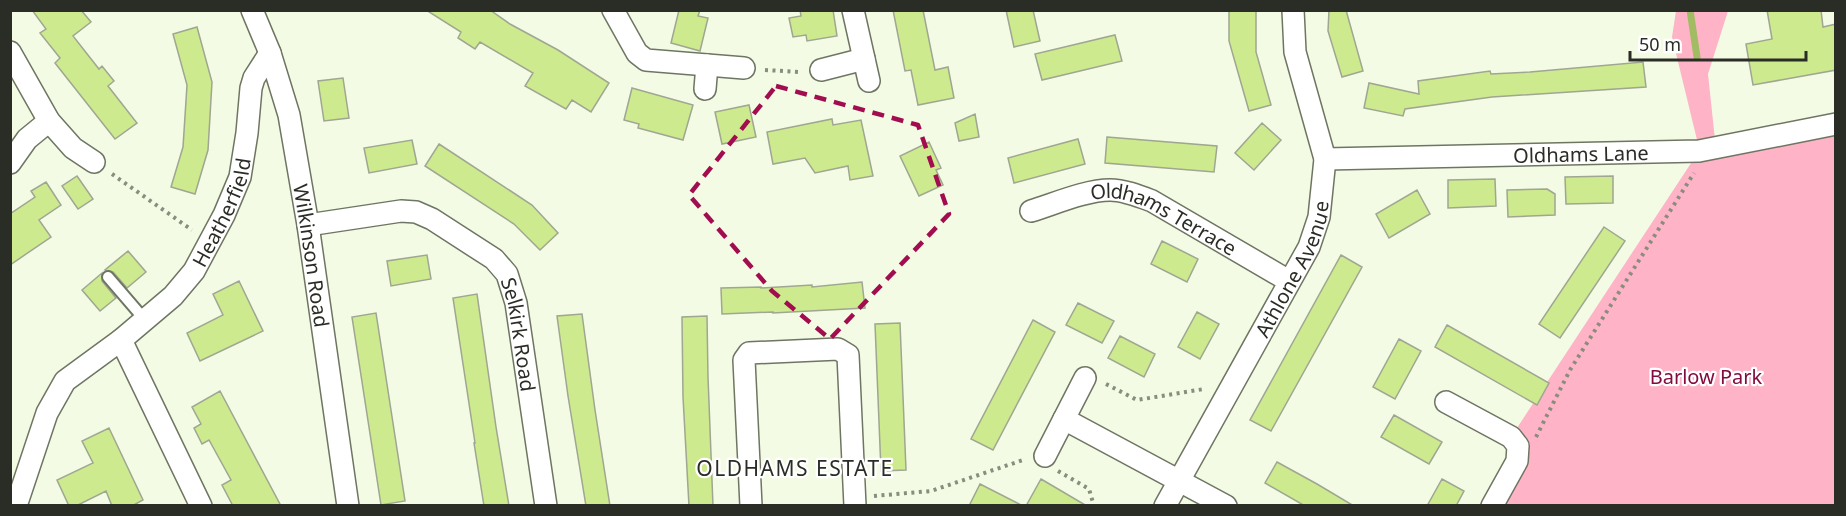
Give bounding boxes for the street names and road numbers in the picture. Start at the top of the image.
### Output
street label: Oldhams Lane [1513,139,1649,168]
street label: Heatherfield [185,156,256,271]
street label: Oldhams Terrace [1088,176,1242,261]
street label: Wilkinson Road [288,182,336,329]
street label: Athlone Avenue [1248,199,1334,342]
street label: Selkirk Road [495,274,542,393]

